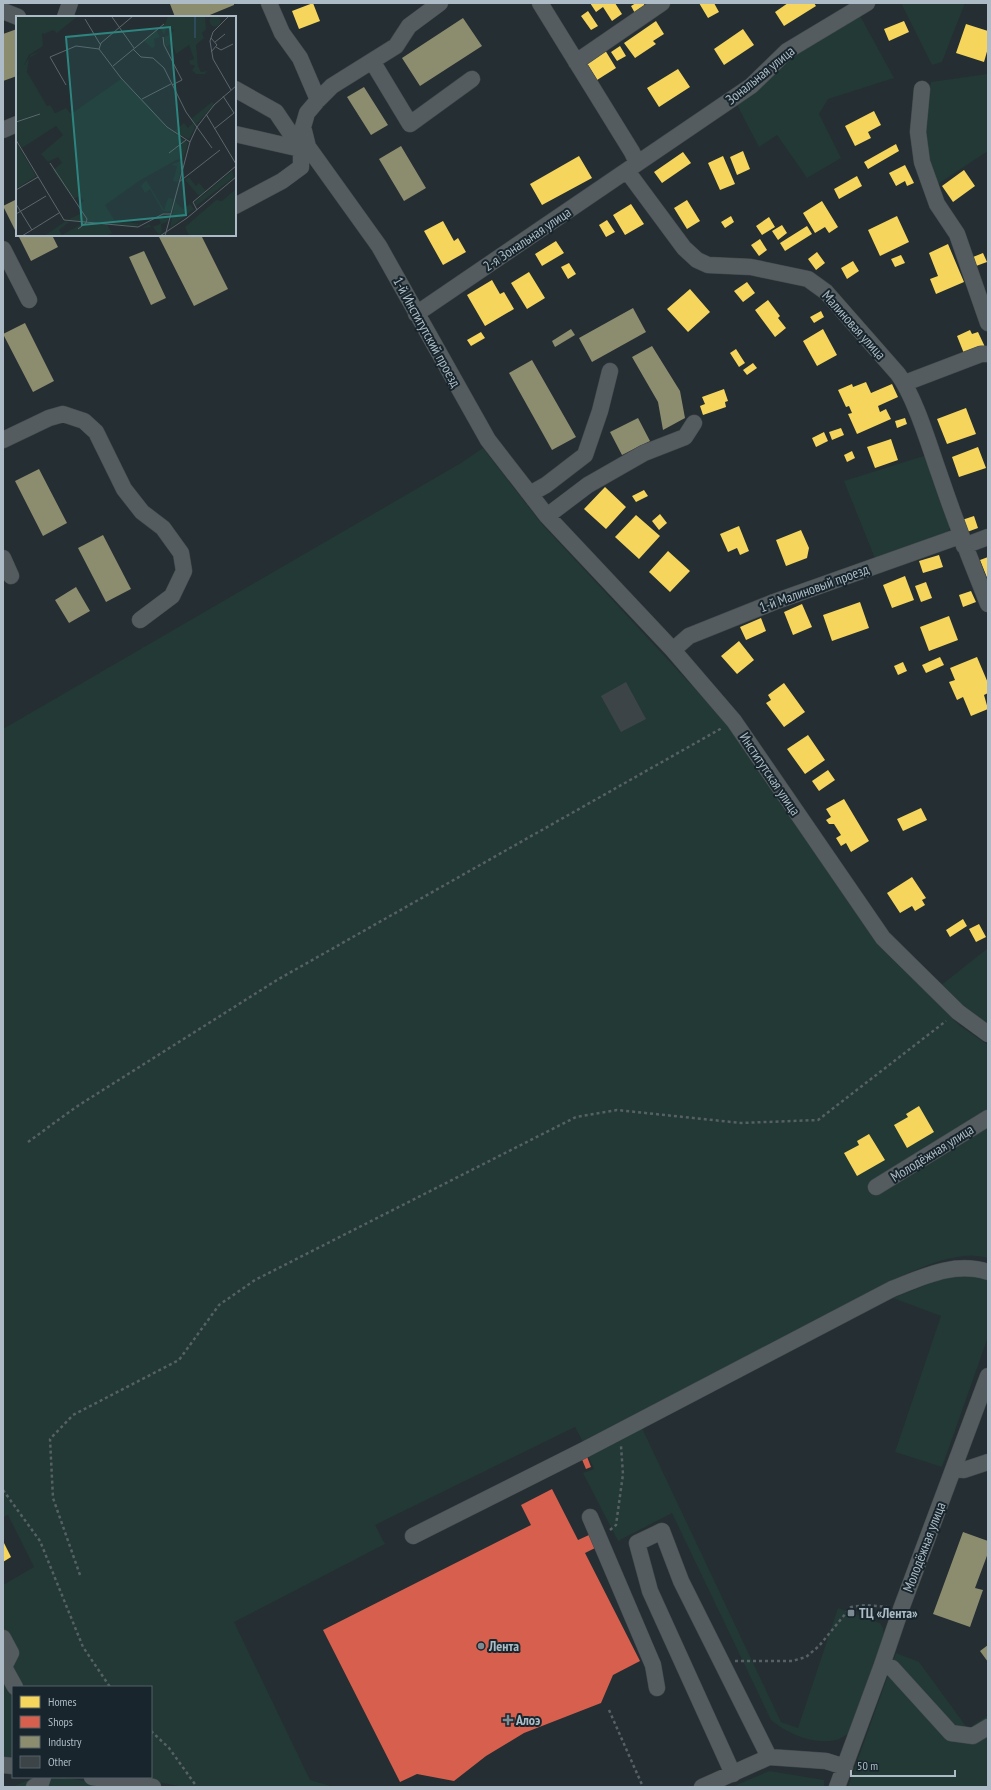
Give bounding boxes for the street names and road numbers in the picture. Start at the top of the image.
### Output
street label: Зональная улица [722,42,798,108]
street label: 2-я Зональная улица [480,203,574,275]
street label: 1-й Институтский проезд [389,274,465,390]
street label: Малиновая улица [818,287,890,363]
street label: 1-й Малиновый проезд [757,560,871,616]
street label: Институтская улица [736,729,804,819]
street label: Молодёжная улица [887,1120,977,1186]
street label: Молодёжная улица [899,1500,949,1594]

